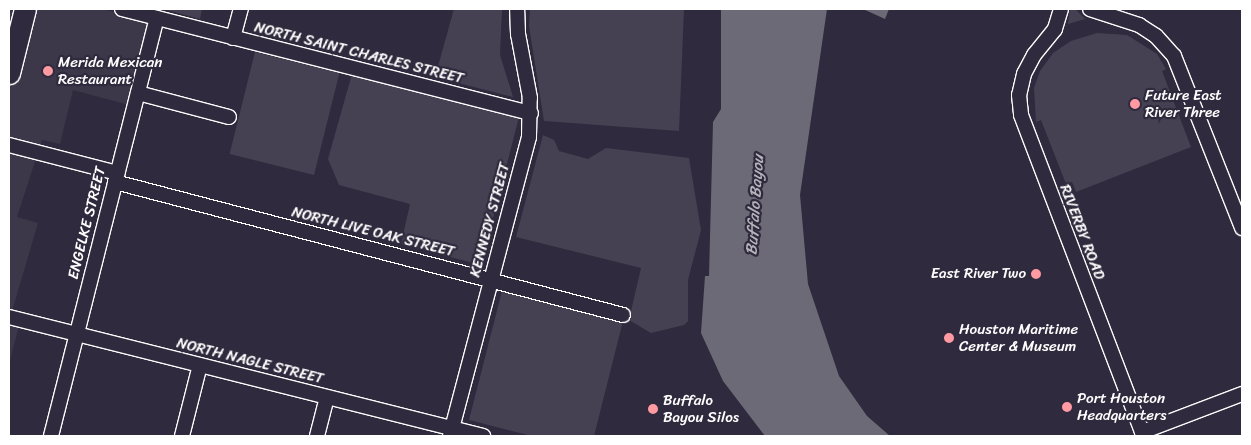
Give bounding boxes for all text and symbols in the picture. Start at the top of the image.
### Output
street label: NORTH SAINT CHARLES STREET [252,18,466,88]
place label: Merida Mexican Restaurant [58,53,162,88]
marker: Merida Mexican Restaurant [42,65,54,77]
place label: Future East River Three [1145,86,1222,121]
marker: Future East River Three [1129,98,1141,110]
water label: Buffalo Bayou [742,154,768,256]
street label: KENNEDY STREET [466,160,514,280]
street label: ENGELKE STREET [64,165,110,281]
street label: RIVERBY ROAD [1056,182,1108,282]
street label: NORTH LIVE OAK STREET [289,203,457,261]
place label: East River Two [930,265,1026,283]
marker: East River Two [1030,268,1042,280]
place label: Houston Maritime Center & Museum [959,320,1078,355]
marker: Houston Maritime Center & Museum [943,332,955,344]
street label: NORTH NAGLE STREET [174,334,326,388]
place label: Port Houston Headquarters [1077,389,1166,424]
place label: Buffalo Bayou Silos [663,391,740,426]
marker: Port Houston Headquarters [1061,401,1073,413]
marker: Buffalo Bayou Silos [647,403,659,415]

